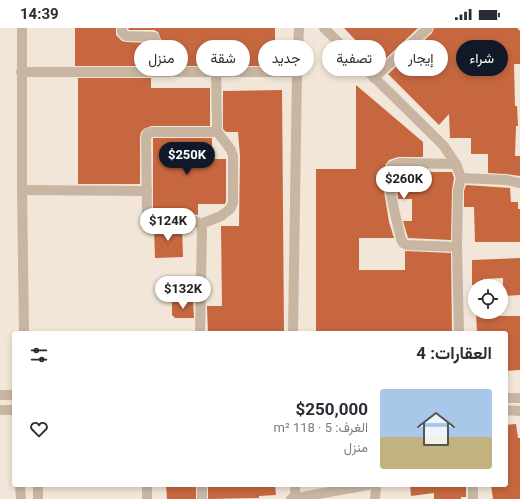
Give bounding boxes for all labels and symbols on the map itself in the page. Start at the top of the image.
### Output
pin: $250K [159,142,215,176]
pin: $260K [376,166,432,200]
pin: $124K [140,208,196,242]
pin: $132K [155,276,211,310]

